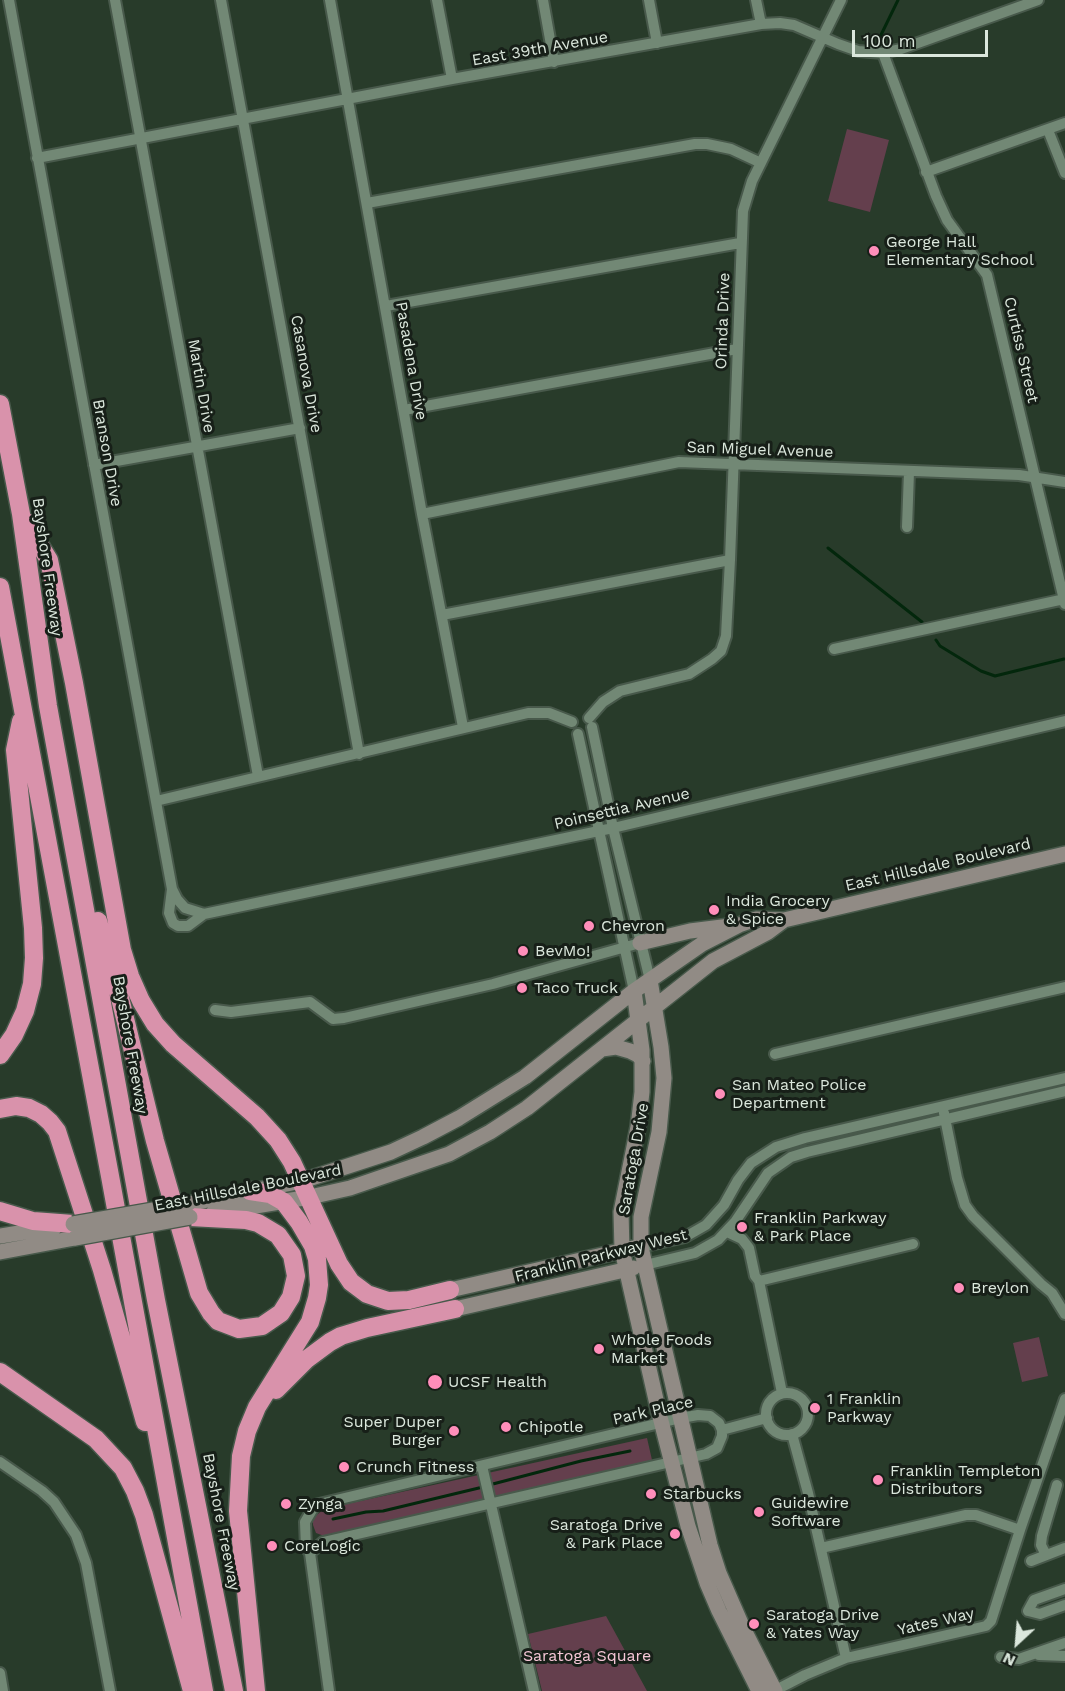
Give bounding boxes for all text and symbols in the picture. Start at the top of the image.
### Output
scale bar [855,18,992,56]
street label: East 39th Avenue [471,28,609,70]
text: 100 m [863,30,916,51]
place label: George Hall Elementary School [886,232,1034,270]
marker: George Hall Elementary School [867,244,881,258]
street label: Orinda Drive [712,272,734,370]
street label: Curtiss Street [999,295,1043,405]
street label: Pasadena Drive [391,300,431,422]
street label: Casanova Drive [286,314,326,434]
street label: Martin Drive [183,338,219,434]
street label: Branson Drive [88,398,126,508]
street label: San Miguel Avenue [686,438,834,462]
street label: Bayshore Freeway [28,497,66,637]
street label: Poinsettia Avenue [552,784,692,834]
street label: East Hillsdale Boulevard [843,834,1033,896]
place label: India Grocery & Spice [726,891,830,929]
marker: India Grocery & Spice [707,903,721,917]
place label: Chevron [601,916,665,936]
marker: Chevron [582,919,596,933]
place label: BevMo! [535,941,590,961]
marker: BevMo! [516,944,530,958]
street label: Bayshore Freeway [108,975,152,1115]
place label: Taco Truck [534,978,618,998]
marker: Taco Truck [515,981,529,995]
place label: San Mateo Police Department [732,1075,866,1113]
marker: San Mateo Police Department [713,1087,727,1101]
street label: Saratoga Drive [615,1102,653,1216]
street label: East Hillsdale Boulevard [153,1160,343,1216]
place label: Franklin Parkway & Park Place [754,1208,886,1246]
marker: Franklin Parkway & Park Place [735,1220,749,1234]
street label: Franklin Parkway West [513,1225,689,1287]
place label: Breylon [971,1278,1029,1298]
marker: Breylon [952,1281,966,1295]
place label: Whole Foods Market [611,1330,712,1368]
marker: Whole Foods Market [592,1342,606,1356]
place label: UCSF Health [448,1372,547,1392]
marker: UCSF Health [426,1373,444,1391]
place label: 1 Franklin Parkway [827,1389,901,1427]
street label: Park Place [611,1392,695,1430]
marker: 1 Franklin Parkway [808,1401,822,1415]
place label: Super Duper Burger [344,1412,442,1450]
place label: Chipotle [518,1417,583,1437]
marker: Chipotle [499,1420,513,1434]
marker: Super Duper Burger [447,1424,461,1438]
street label: Bayshore Freeway [198,1452,244,1592]
place label: Crunch Fitness [356,1457,474,1477]
marker: Crunch Fitness [337,1460,351,1474]
place label: Franklin Templeton Distributors [890,1461,1040,1499]
marker: Franklin Templeton Distributors [871,1473,885,1487]
place label: Starbucks [663,1484,742,1504]
marker: Starbucks [644,1487,658,1501]
place label: Guidewire Software [771,1493,849,1531]
place label: Zynga [298,1494,343,1514]
marker: Zynga [279,1497,293,1511]
marker: Guidewire Software [752,1505,766,1519]
place label: Saratoga Drive & Park Place [550,1515,663,1553]
marker: Saratoga Drive & Park Place [668,1527,682,1541]
place label: CoreLogic [284,1536,361,1556]
marker: CoreLogic [265,1539,279,1553]
street label: Yates Way [896,1604,976,1640]
place label: Saratoga Drive & Yates Way [766,1605,879,1643]
north arrow [987,1613,1047,1673]
marker: Saratoga Drive & Yates Way [747,1617,761,1631]
park label: Saratoga Square [523,1646,651,1666]
text: N [999,1648,1018,1671]

